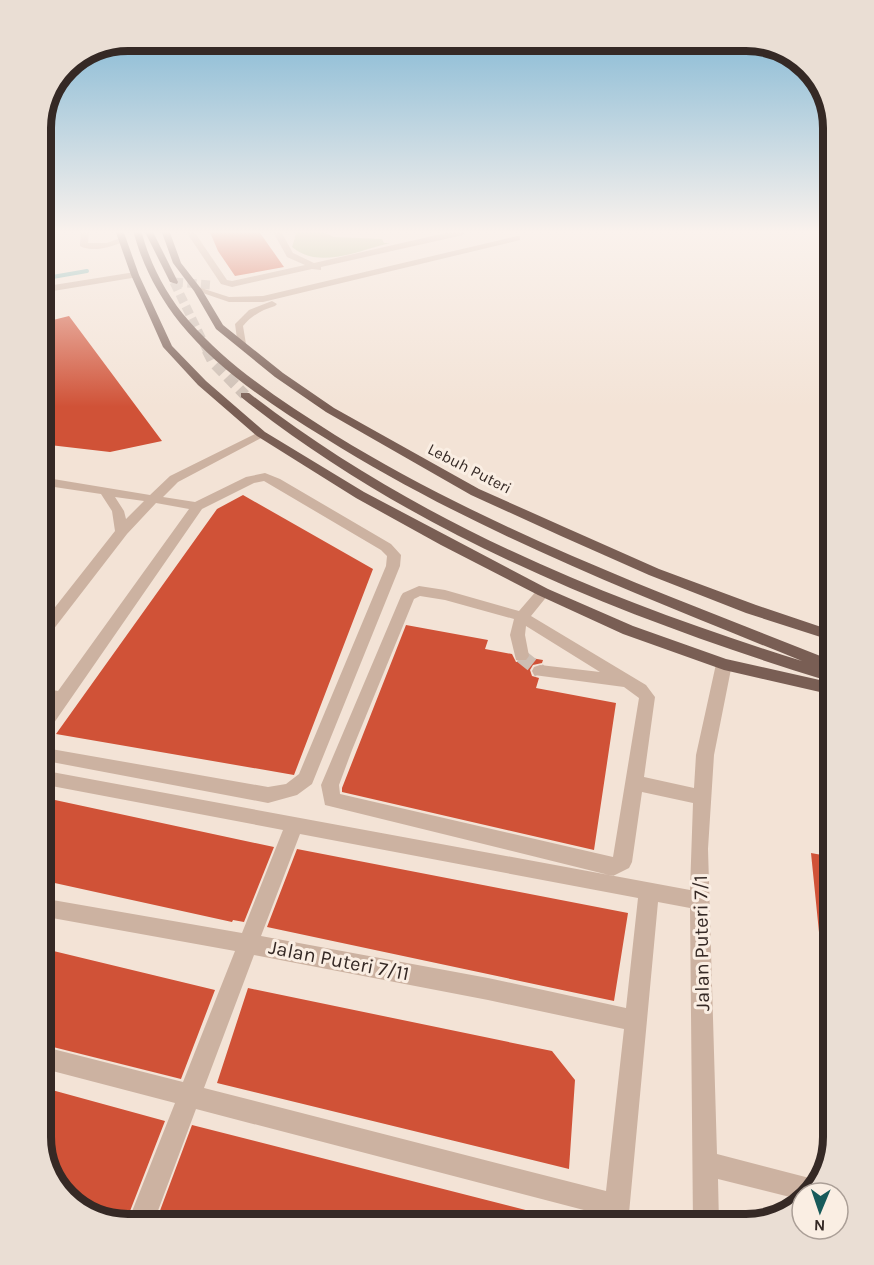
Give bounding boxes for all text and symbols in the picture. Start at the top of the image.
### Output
street label: Lebuh Puteri [425,439,515,498]
street label: Jalan Puteri 7/1 [689,875,714,1011]
street label: Jalan Puteri 7/11 [267,936,411,985]
north arrow [790,1181,850,1241]
text: N [813,1216,826,1235]

